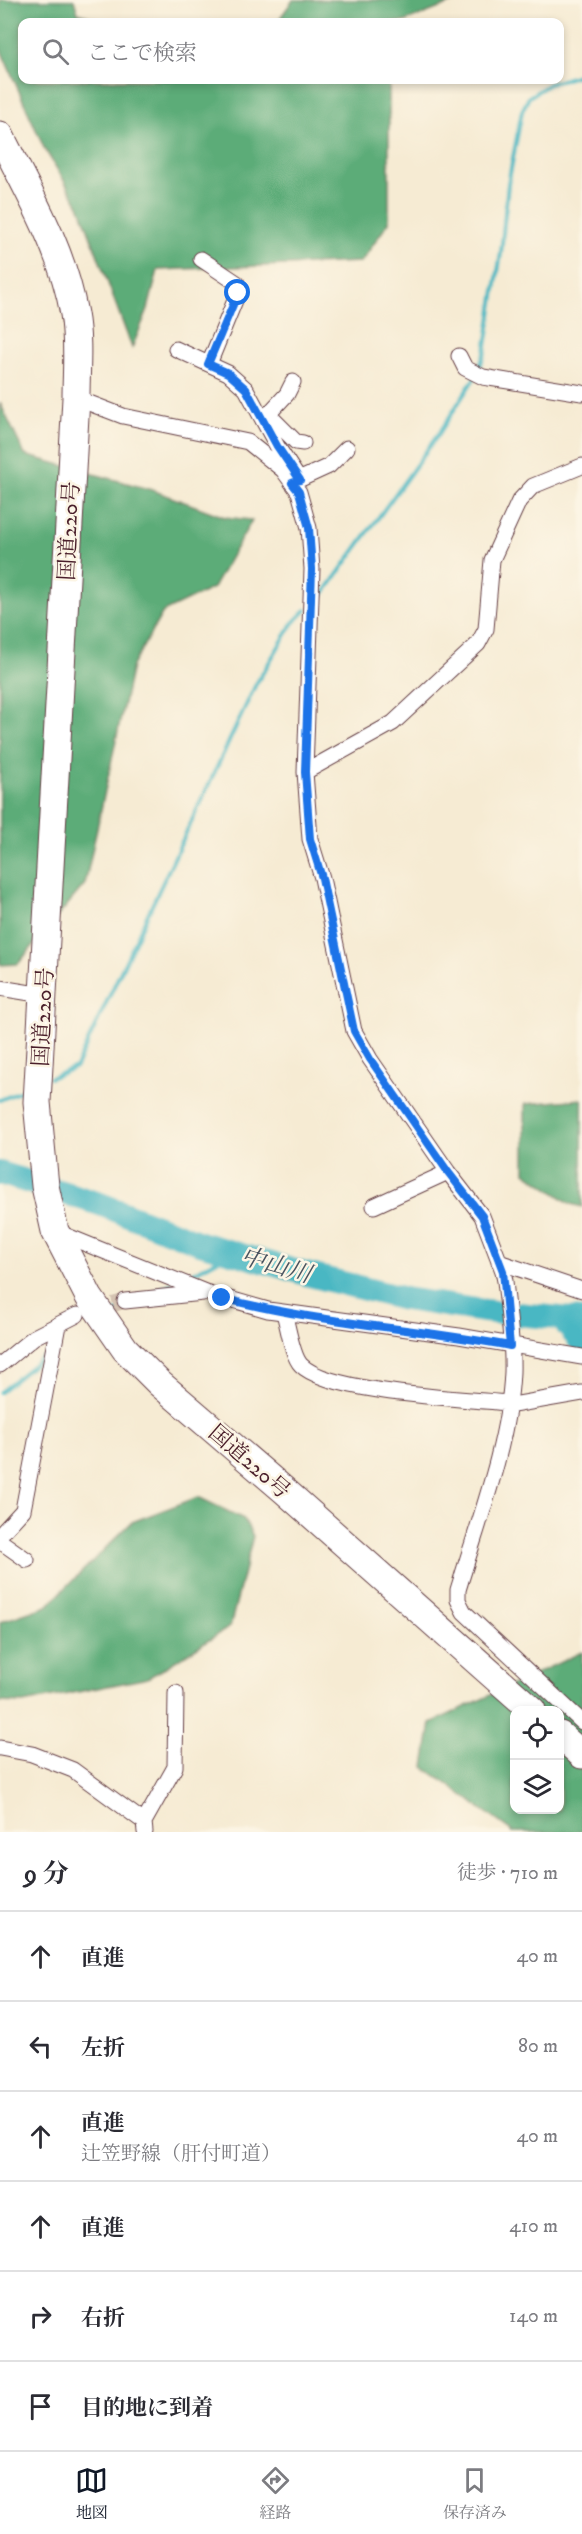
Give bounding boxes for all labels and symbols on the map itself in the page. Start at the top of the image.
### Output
route start [224,279,250,305]
street label: 国道220号 [53,481,86,581]
street label: 国道220号 [27,967,60,1067]
water label: 中山川 [237,1242,317,1291]
route end [208,1284,234,1310]
street label: 国道220号 [203,1419,295,1505]

